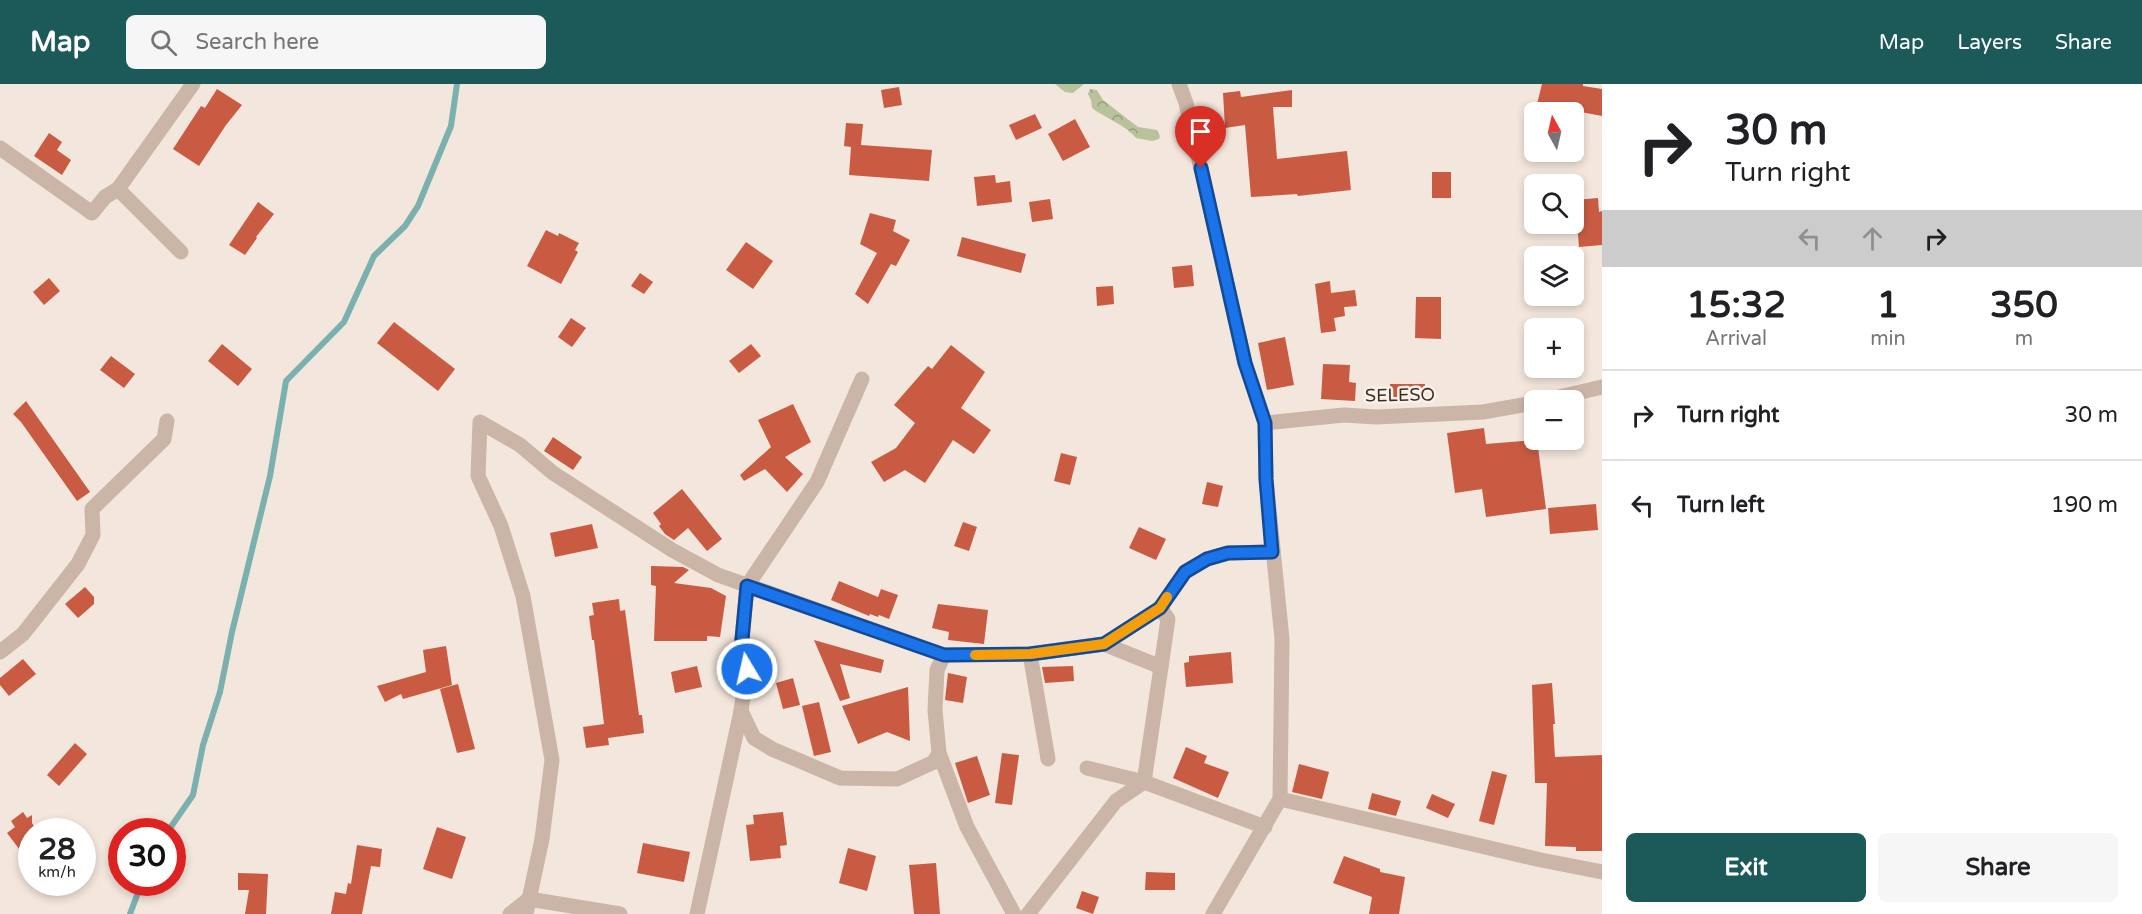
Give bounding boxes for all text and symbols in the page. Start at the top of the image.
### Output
search box [126,15,546,69]
text: Map [30,25,90,59]
icon: search [147,26,180,59]
text: Search here [195,29,319,55]
text: Map [1879,30,1924,55]
text: Layers [1957,30,2022,55]
text: Share [2055,30,2112,55]
north arrow [1524,102,1584,162]
map controls [1524,102,1584,450]
text: 30 m [1725,105,1827,156]
pin [1175,106,1226,168]
icon: right [1626,108,1704,186]
icon: arrive [1184,115,1217,148]
text: Turn right [1725,156,1851,189]
button: search [1524,174,1584,234]
icon: left [1793,222,1826,255]
icon: ahead [1856,222,1889,255]
icon: right [1919,222,1952,255]
button: layers [1524,246,1584,306]
text: 15:32 [1686,284,1786,327]
text: 1 [1877,284,1899,327]
text: 350 [1990,284,2058,327]
button: + [1524,318,1584,378]
text: Arrival [1705,327,1767,351]
text: min [1870,327,1906,351]
text: m [2015,327,2033,351]
street label: SELESO [1365,383,1435,407]
button: − [1524,390,1584,450]
icon: right [1626,399,1659,432]
text: Turn right [1677,402,1779,428]
text: 30 m [2064,402,2118,428]
icon: left [1626,489,1659,522]
text: Turn left [1677,492,1765,518]
text: 190 m [2051,492,2118,518]
position arrow [715,637,779,701]
speed limit sign: 30 [108,818,186,896]
text: 28 [38,831,76,868]
button: Exit [1626,833,1866,902]
button: Share [1878,833,2118,902]
text: km/h [38,863,76,881]

